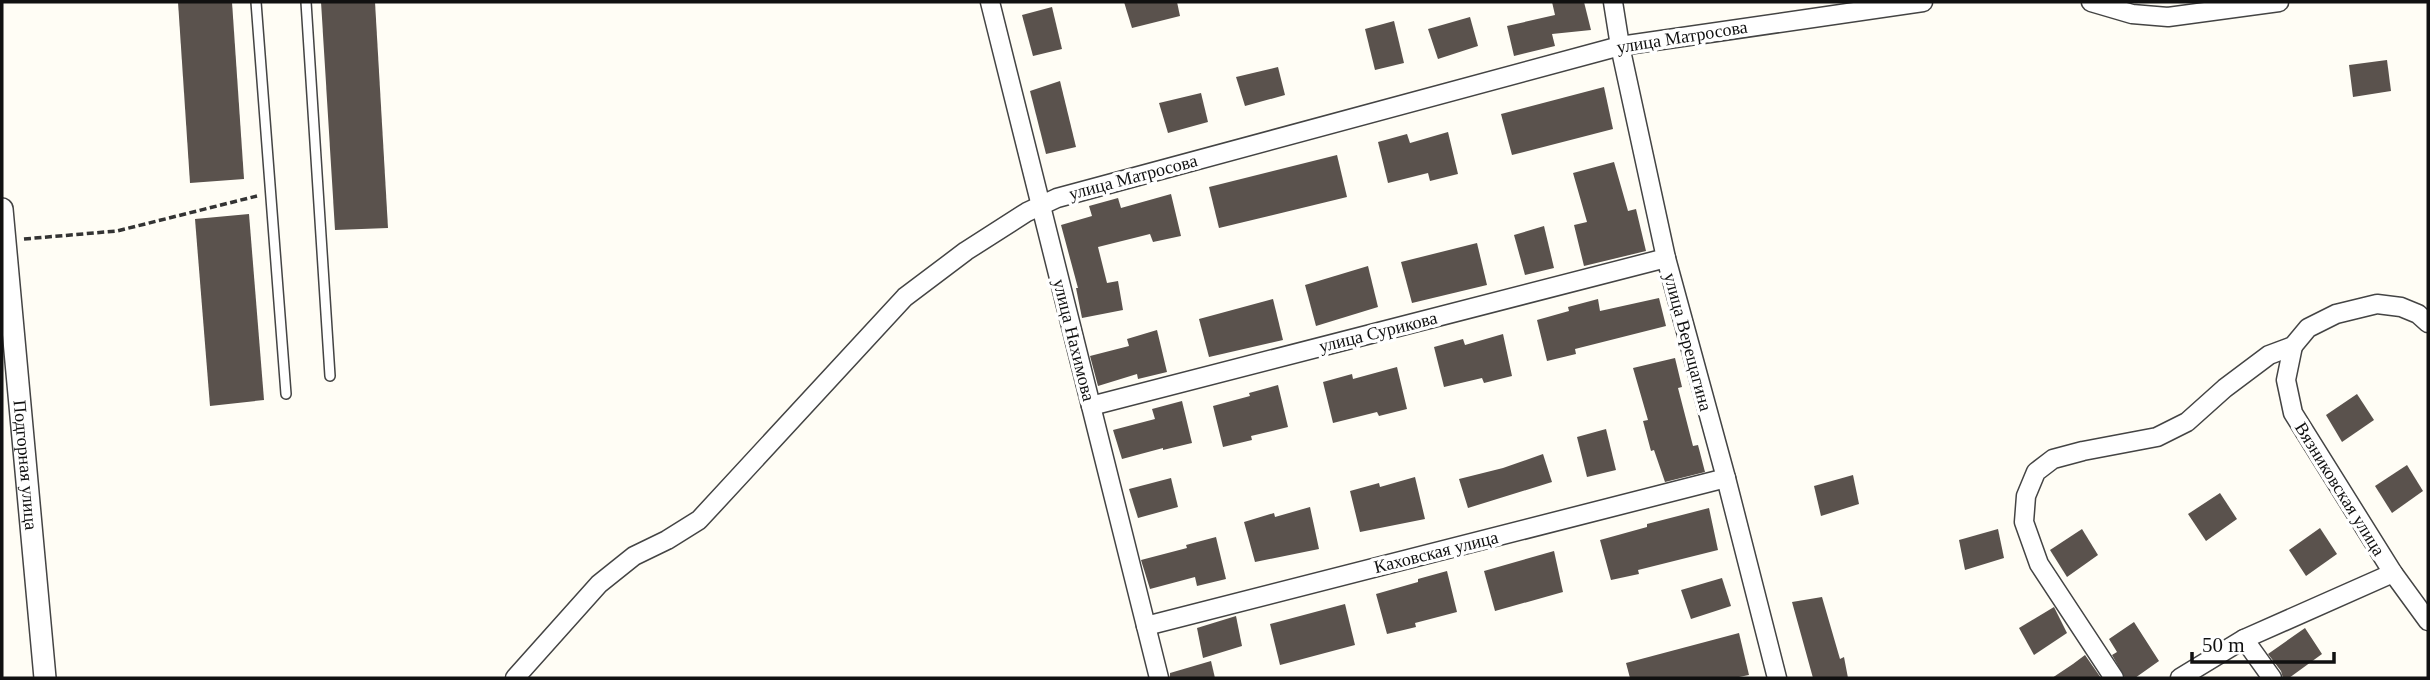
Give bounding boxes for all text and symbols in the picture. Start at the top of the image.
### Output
street label: улица Матросова [1615,17,1749,57]
street label: улица Матросова [1067,150,1199,204]
street label: улица Верещагина [1660,271,1716,413]
street label: улица Нахимова [1049,277,1099,403]
street label: улица Сурикова [1317,308,1439,356]
street label: Подгорная улица [10,399,41,531]
street label: Вязниковская улица [2291,419,2389,559]
street label: Каховская улица [1372,527,1500,577]
scale bar [2192,620,2334,664]
text: 50 m [2202,633,2245,657]

